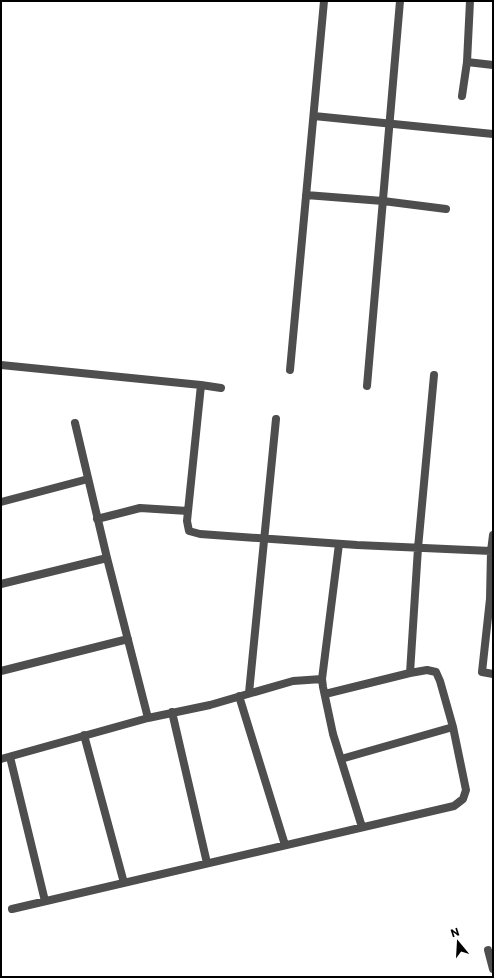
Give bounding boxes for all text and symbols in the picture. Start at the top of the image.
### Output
north arrow [438,922,478,962]
text: N [449,925,461,939]

